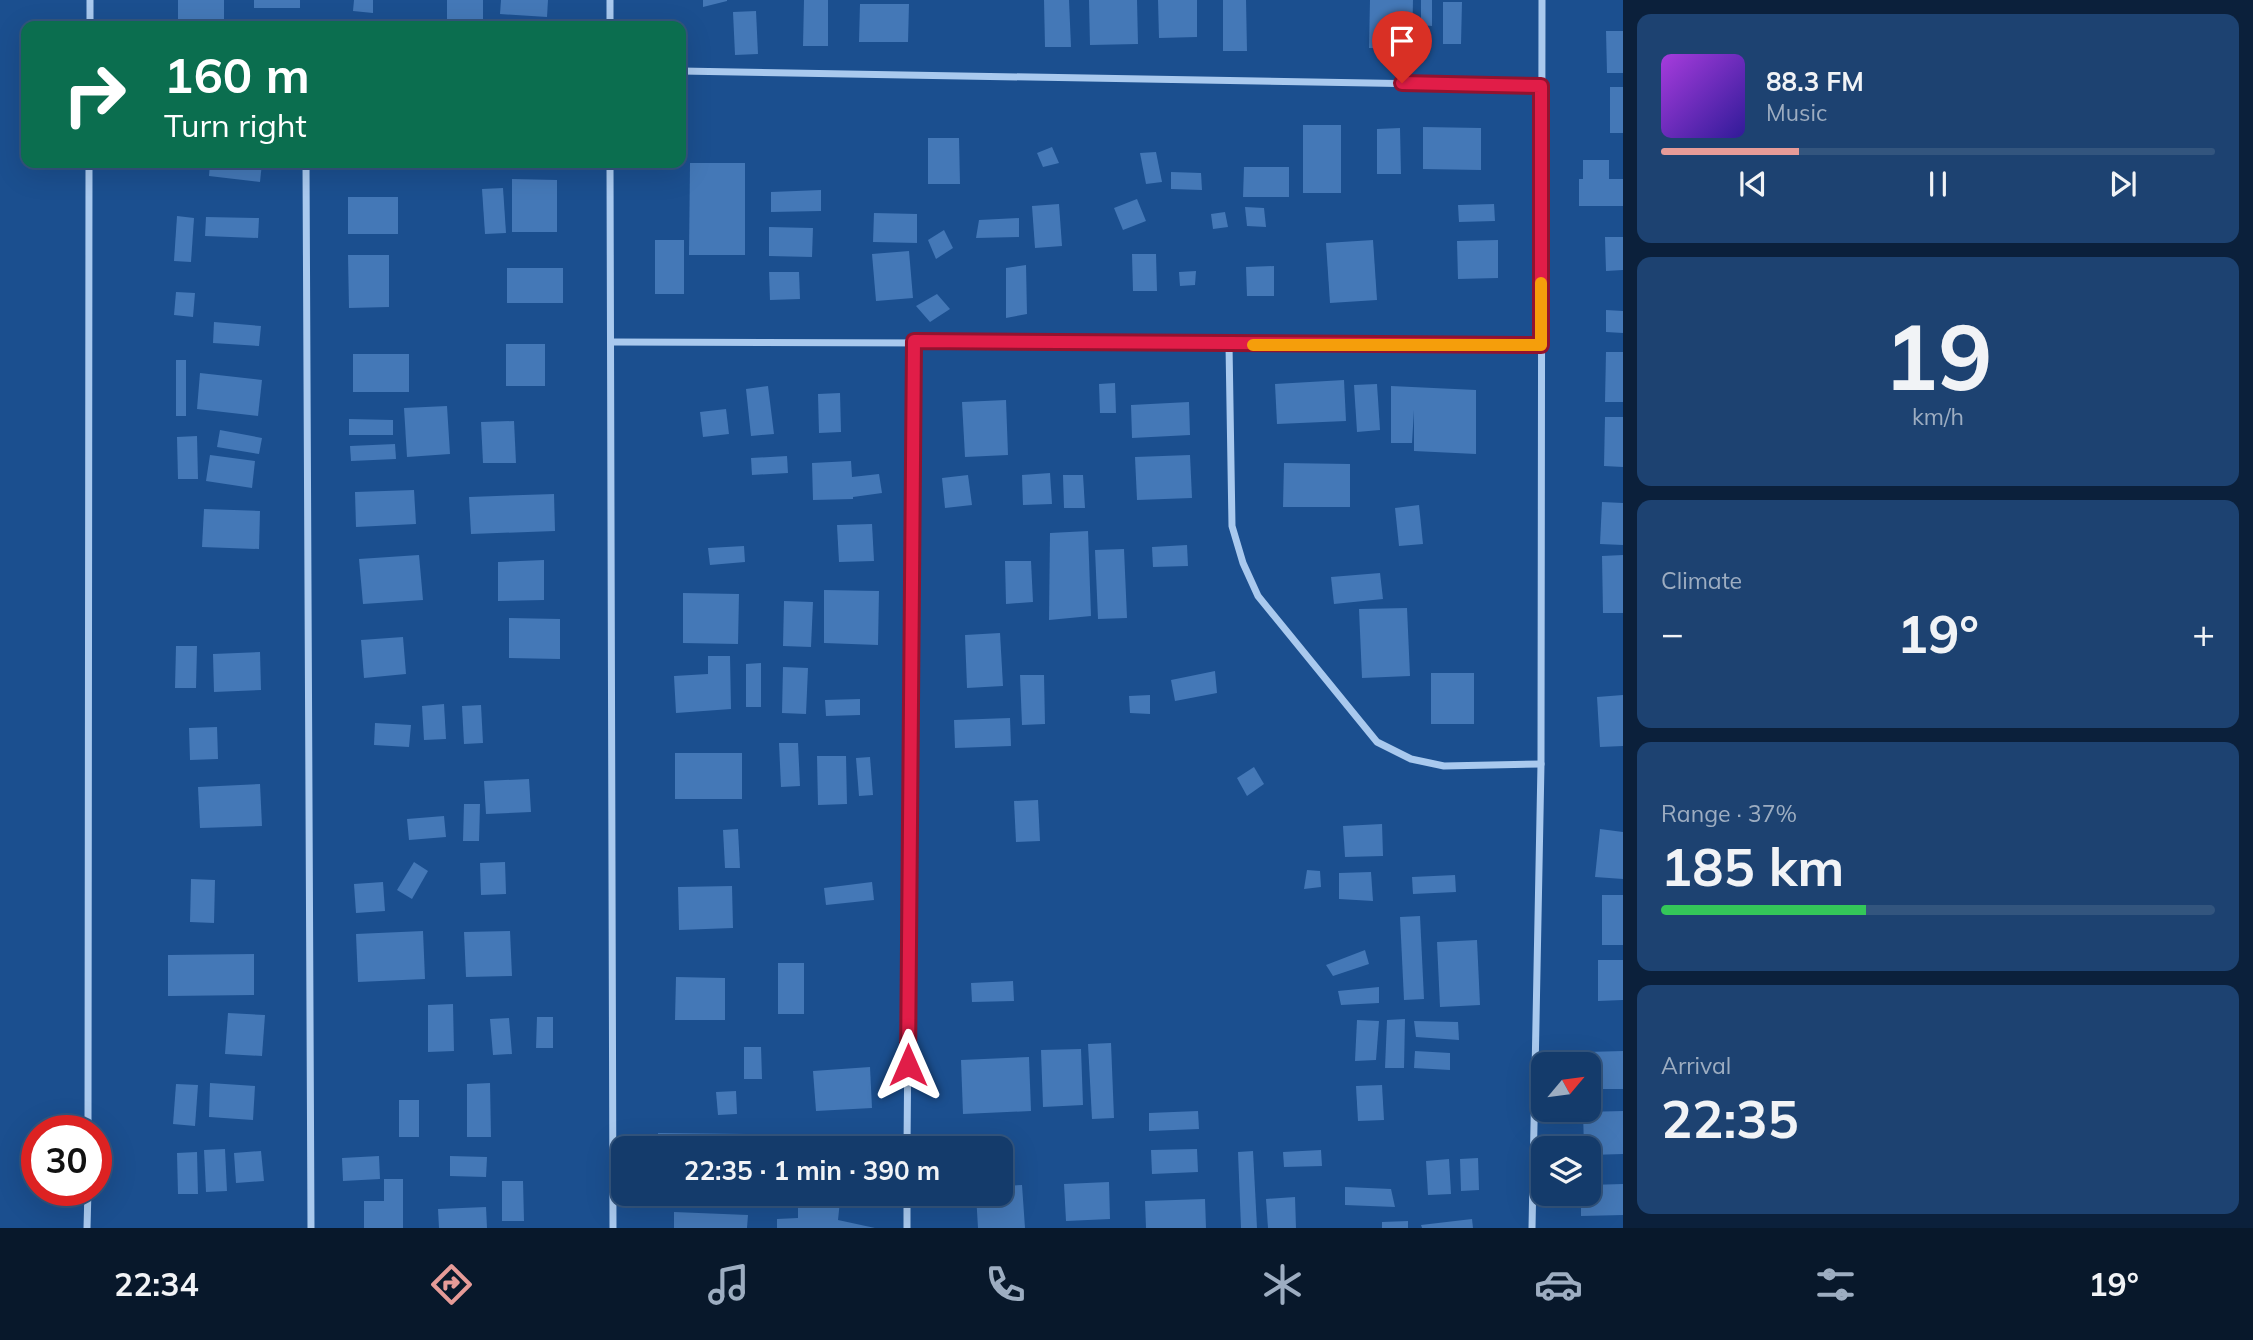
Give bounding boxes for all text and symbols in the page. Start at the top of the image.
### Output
pin [1372,11,1432,83]
icon: arrive [1383,22,1421,60]
text: 160 m [164,44,310,105]
icon: right [49,49,140,140]
text: 88.3 FM [1766,65,1864,98]
text: Music [1766,98,1827,127]
text: Turn right [164,105,307,145]
icon: previous [1734,165,1772,203]
icon: pause [1919,165,1957,203]
icon: next [2104,165,2142,203]
text: 19 [1883,299,1993,413]
text: km/h [1912,402,1964,431]
text: Climate [1661,566,1742,595]
text: 19° [1897,601,1979,666]
text: − [1661,609,1684,657]
text: + [2192,609,2215,657]
text: Range · 37% [1661,799,1797,828]
text: 185 km [1661,834,1844,899]
position arrow [871,1028,945,1102]
text: Arrival [1661,1051,1731,1080]
north arrow [1531,1052,1601,1122]
map controls [1531,1052,1601,1206]
text: 22:35 [1661,1086,1799,1151]
speed limit sign: 30 [21,1115,112,1206]
button: layers [1531,1136,1601,1206]
text: 22:35 · 1 min · 390 m [684,1154,940,1187]
icon: directions [427,1260,476,1309]
icon: music [704,1260,753,1309]
icon: phone [981,1260,1030,1309]
icon: climate [1258,1260,1307,1309]
icon: car [1534,1260,1583,1309]
icon: filters [1811,1260,1860,1309]
text: 22:34 [114,1264,199,1304]
text: 19° [2088,1264,2139,1304]

